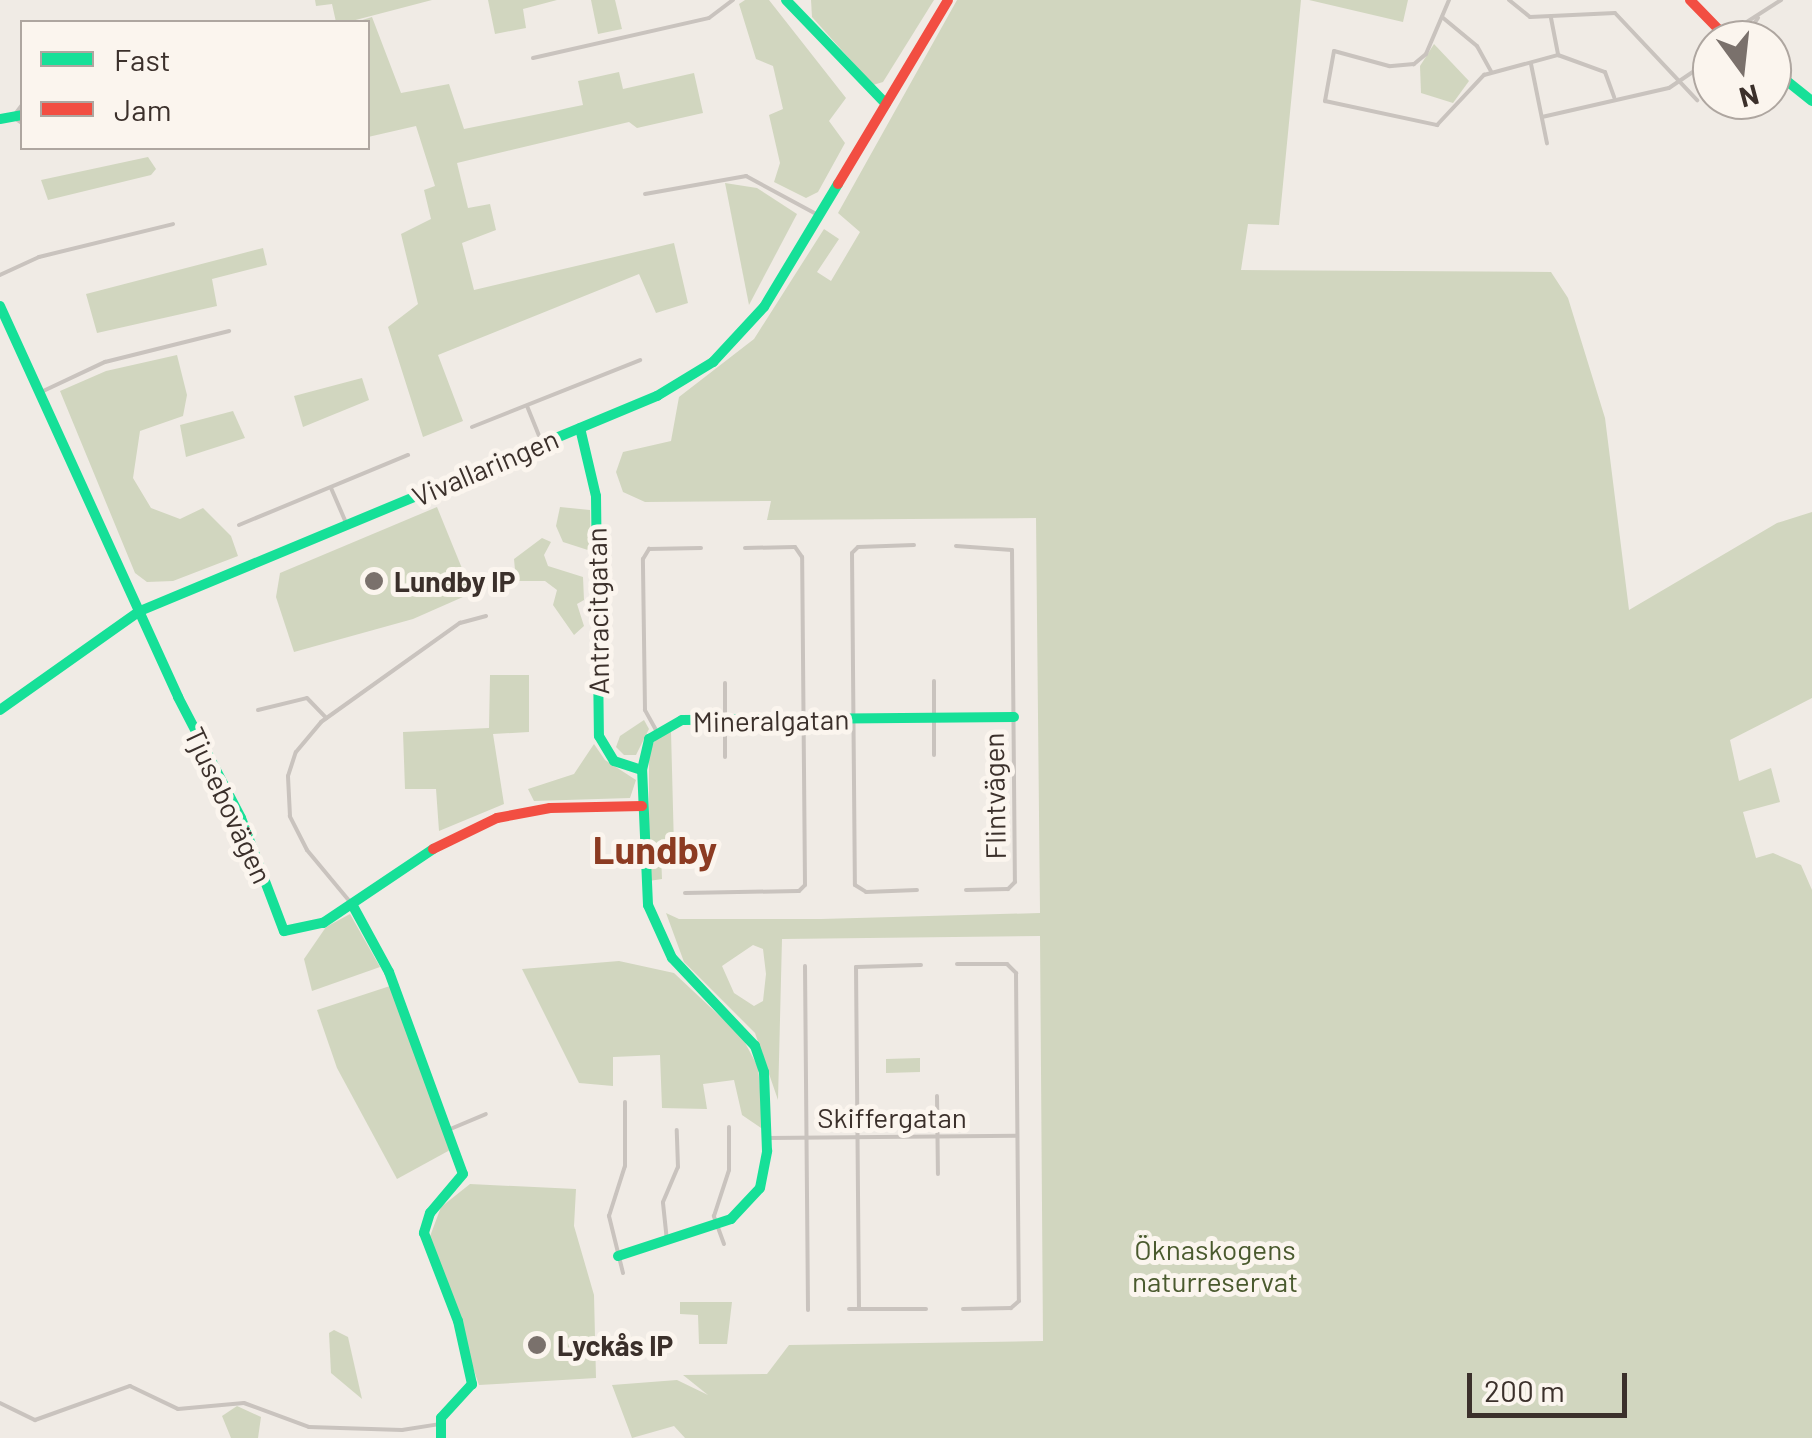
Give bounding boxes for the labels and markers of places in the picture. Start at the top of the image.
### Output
place label: Lundby IP [394,564,515,598]
marker: Lundby IP [363,570,385,592]
place label: Lyckås IP [557,1328,673,1362]
marker: Lyckås IP [526,1334,548,1356]

